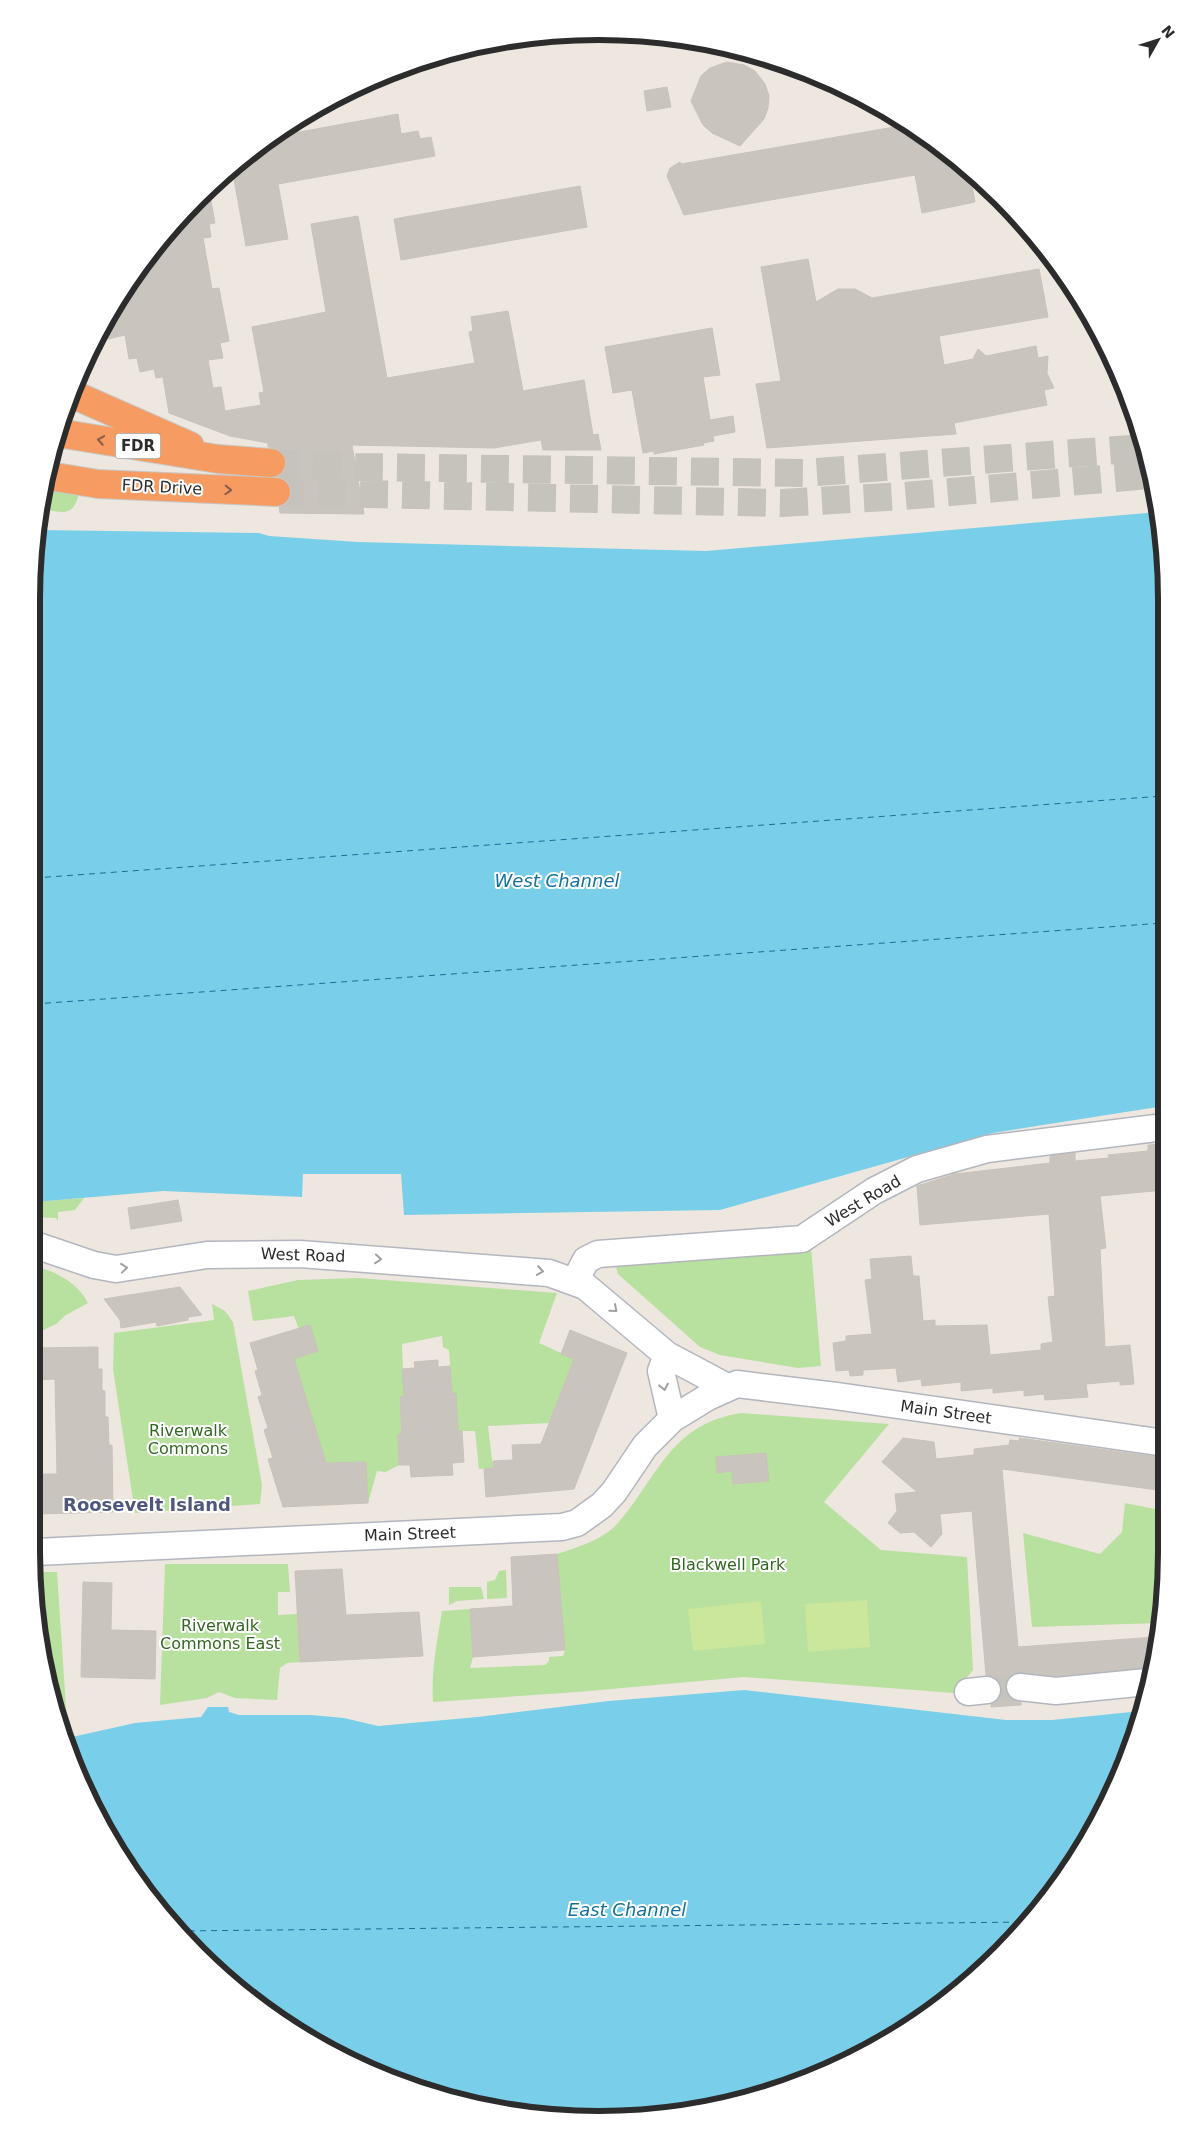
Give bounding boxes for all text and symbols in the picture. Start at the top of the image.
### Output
north arrow [1133,15,1183,65]
text: N [1158,22,1178,41]
road number: FDR [116,434,160,458]
one-way arrow [97,436,105,446]
street label: FDR Drive [121,475,203,499]
one-way arrow [224,485,232,495]
water label: West Channel [495,870,619,891]
street label: West Road [822,1171,904,1231]
street label: West Road [260,1244,346,1266]
one-way arrow [375,1253,383,1264]
one-way arrow [120,1263,128,1274]
one-way arrow [536,1266,545,1276]
one-way arrow [608,1304,617,1313]
one-way arrow [658,1382,668,1391]
street label: Main Street [899,1396,993,1428]
park label: Riverwalk Commons [148,1421,228,1458]
district label: Roosevelt Island [63,1494,231,1515]
street label: Main Street [364,1523,456,1545]
park label: Blackwell Park [671,1555,786,1574]
park label: Riverwalk Commons East [160,1616,280,1653]
water label: East Channel [568,1899,686,1920]

